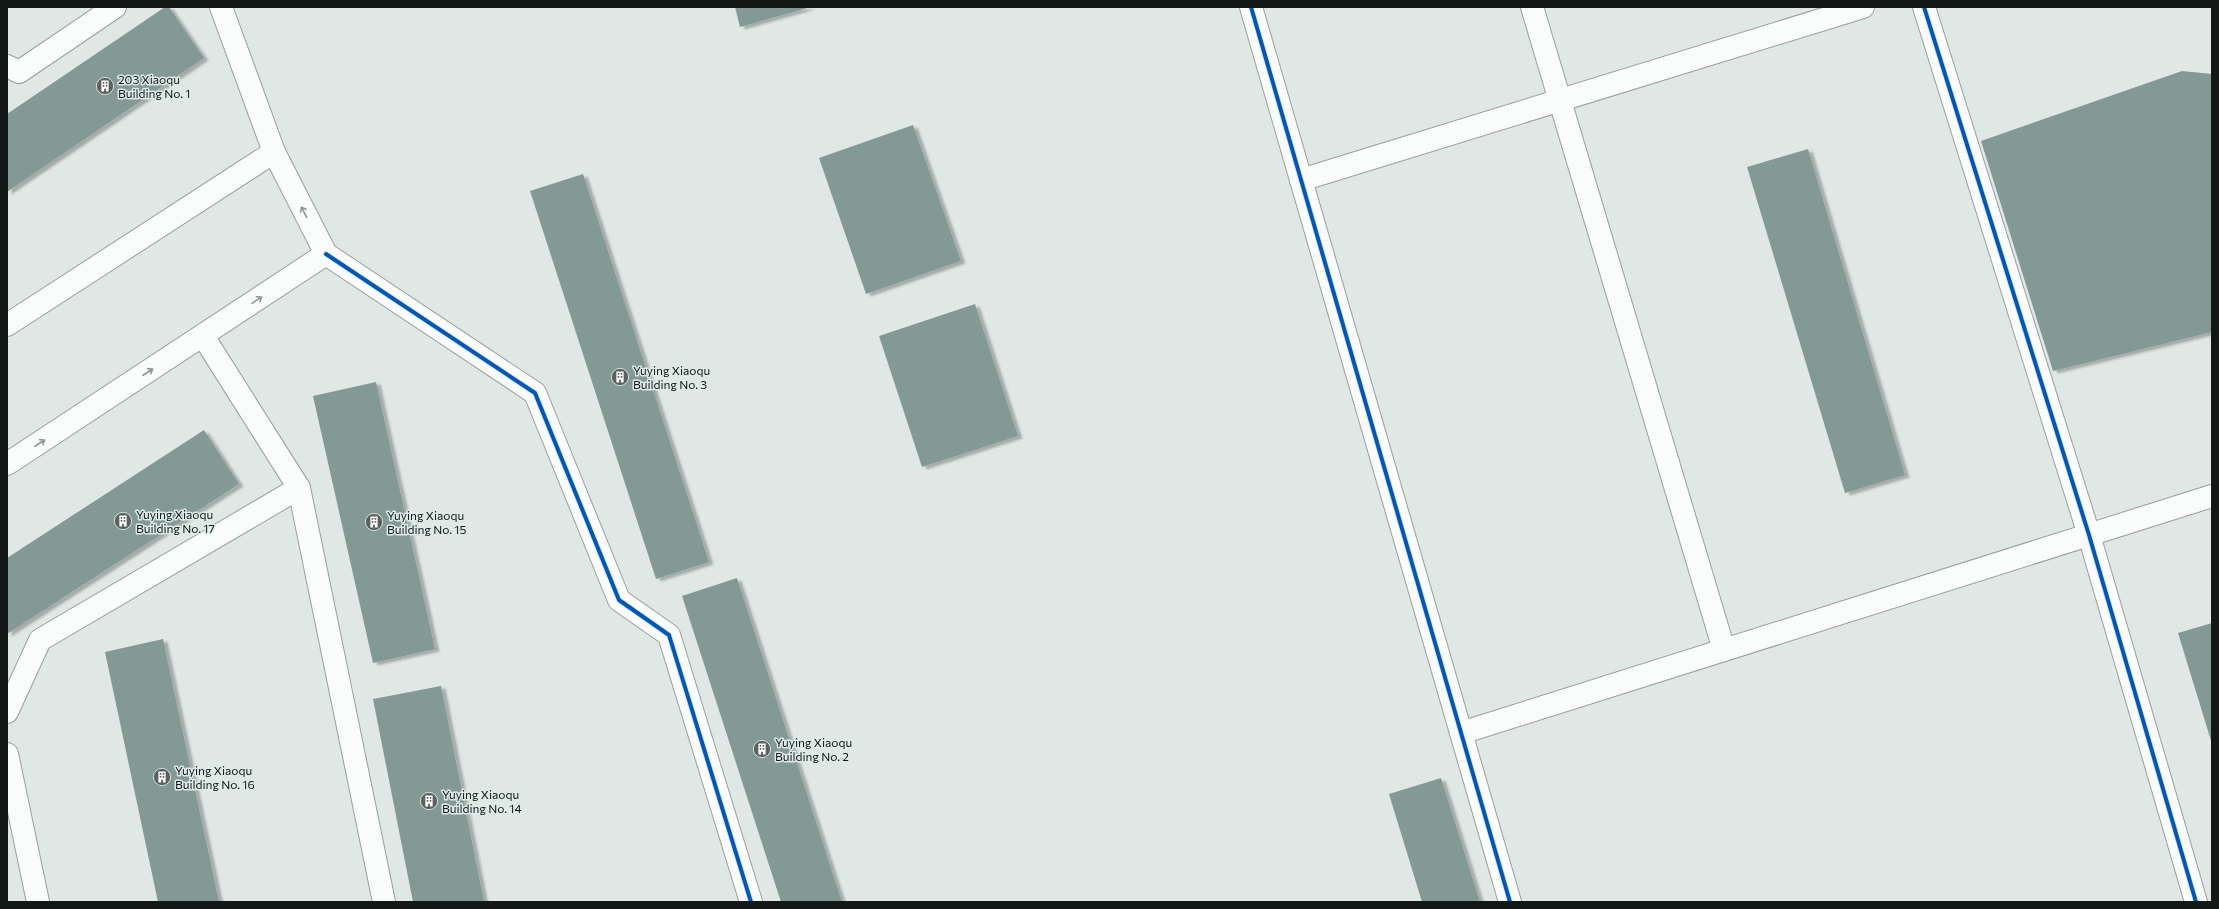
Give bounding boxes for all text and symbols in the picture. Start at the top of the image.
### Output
place label: 203 Xiaoqu Building No. 1 [118,72,190,100]
building icon: 203 Xiaoqu Building No. 1 [95,76,115,96]
one-way arrow [300,206,307,218]
one-way arrow [251,296,262,304]
place label: Yuying Xiaoqu Building No. 3 [633,363,710,391]
one-way arrow [142,367,154,375]
building icon: Yuying Xiaoqu Building No. 3 [610,367,630,387]
one-way arrow [34,439,45,447]
place label: Yuying Xiaoqu Building No. 17 [136,507,215,535]
place label: Yuying Xiaoqu Building No. 15 [387,508,466,536]
building icon: Yuying Xiaoqu Building No. 17 [113,511,133,531]
building icon: Yuying Xiaoqu Building No. 15 [364,512,384,532]
place label: Yuying Xiaoqu Building No. 2 [775,735,852,763]
building icon: Yuying Xiaoqu Building No. 2 [752,739,772,759]
place label: Yuying Xiaoqu Building No. 16 [175,763,255,791]
building icon: Yuying Xiaoqu Building No. 16 [152,767,172,787]
place label: Yuying Xiaoqu Building No. 14 [442,787,522,815]
building icon: Yuying Xiaoqu Building No. 14 [419,791,439,811]

